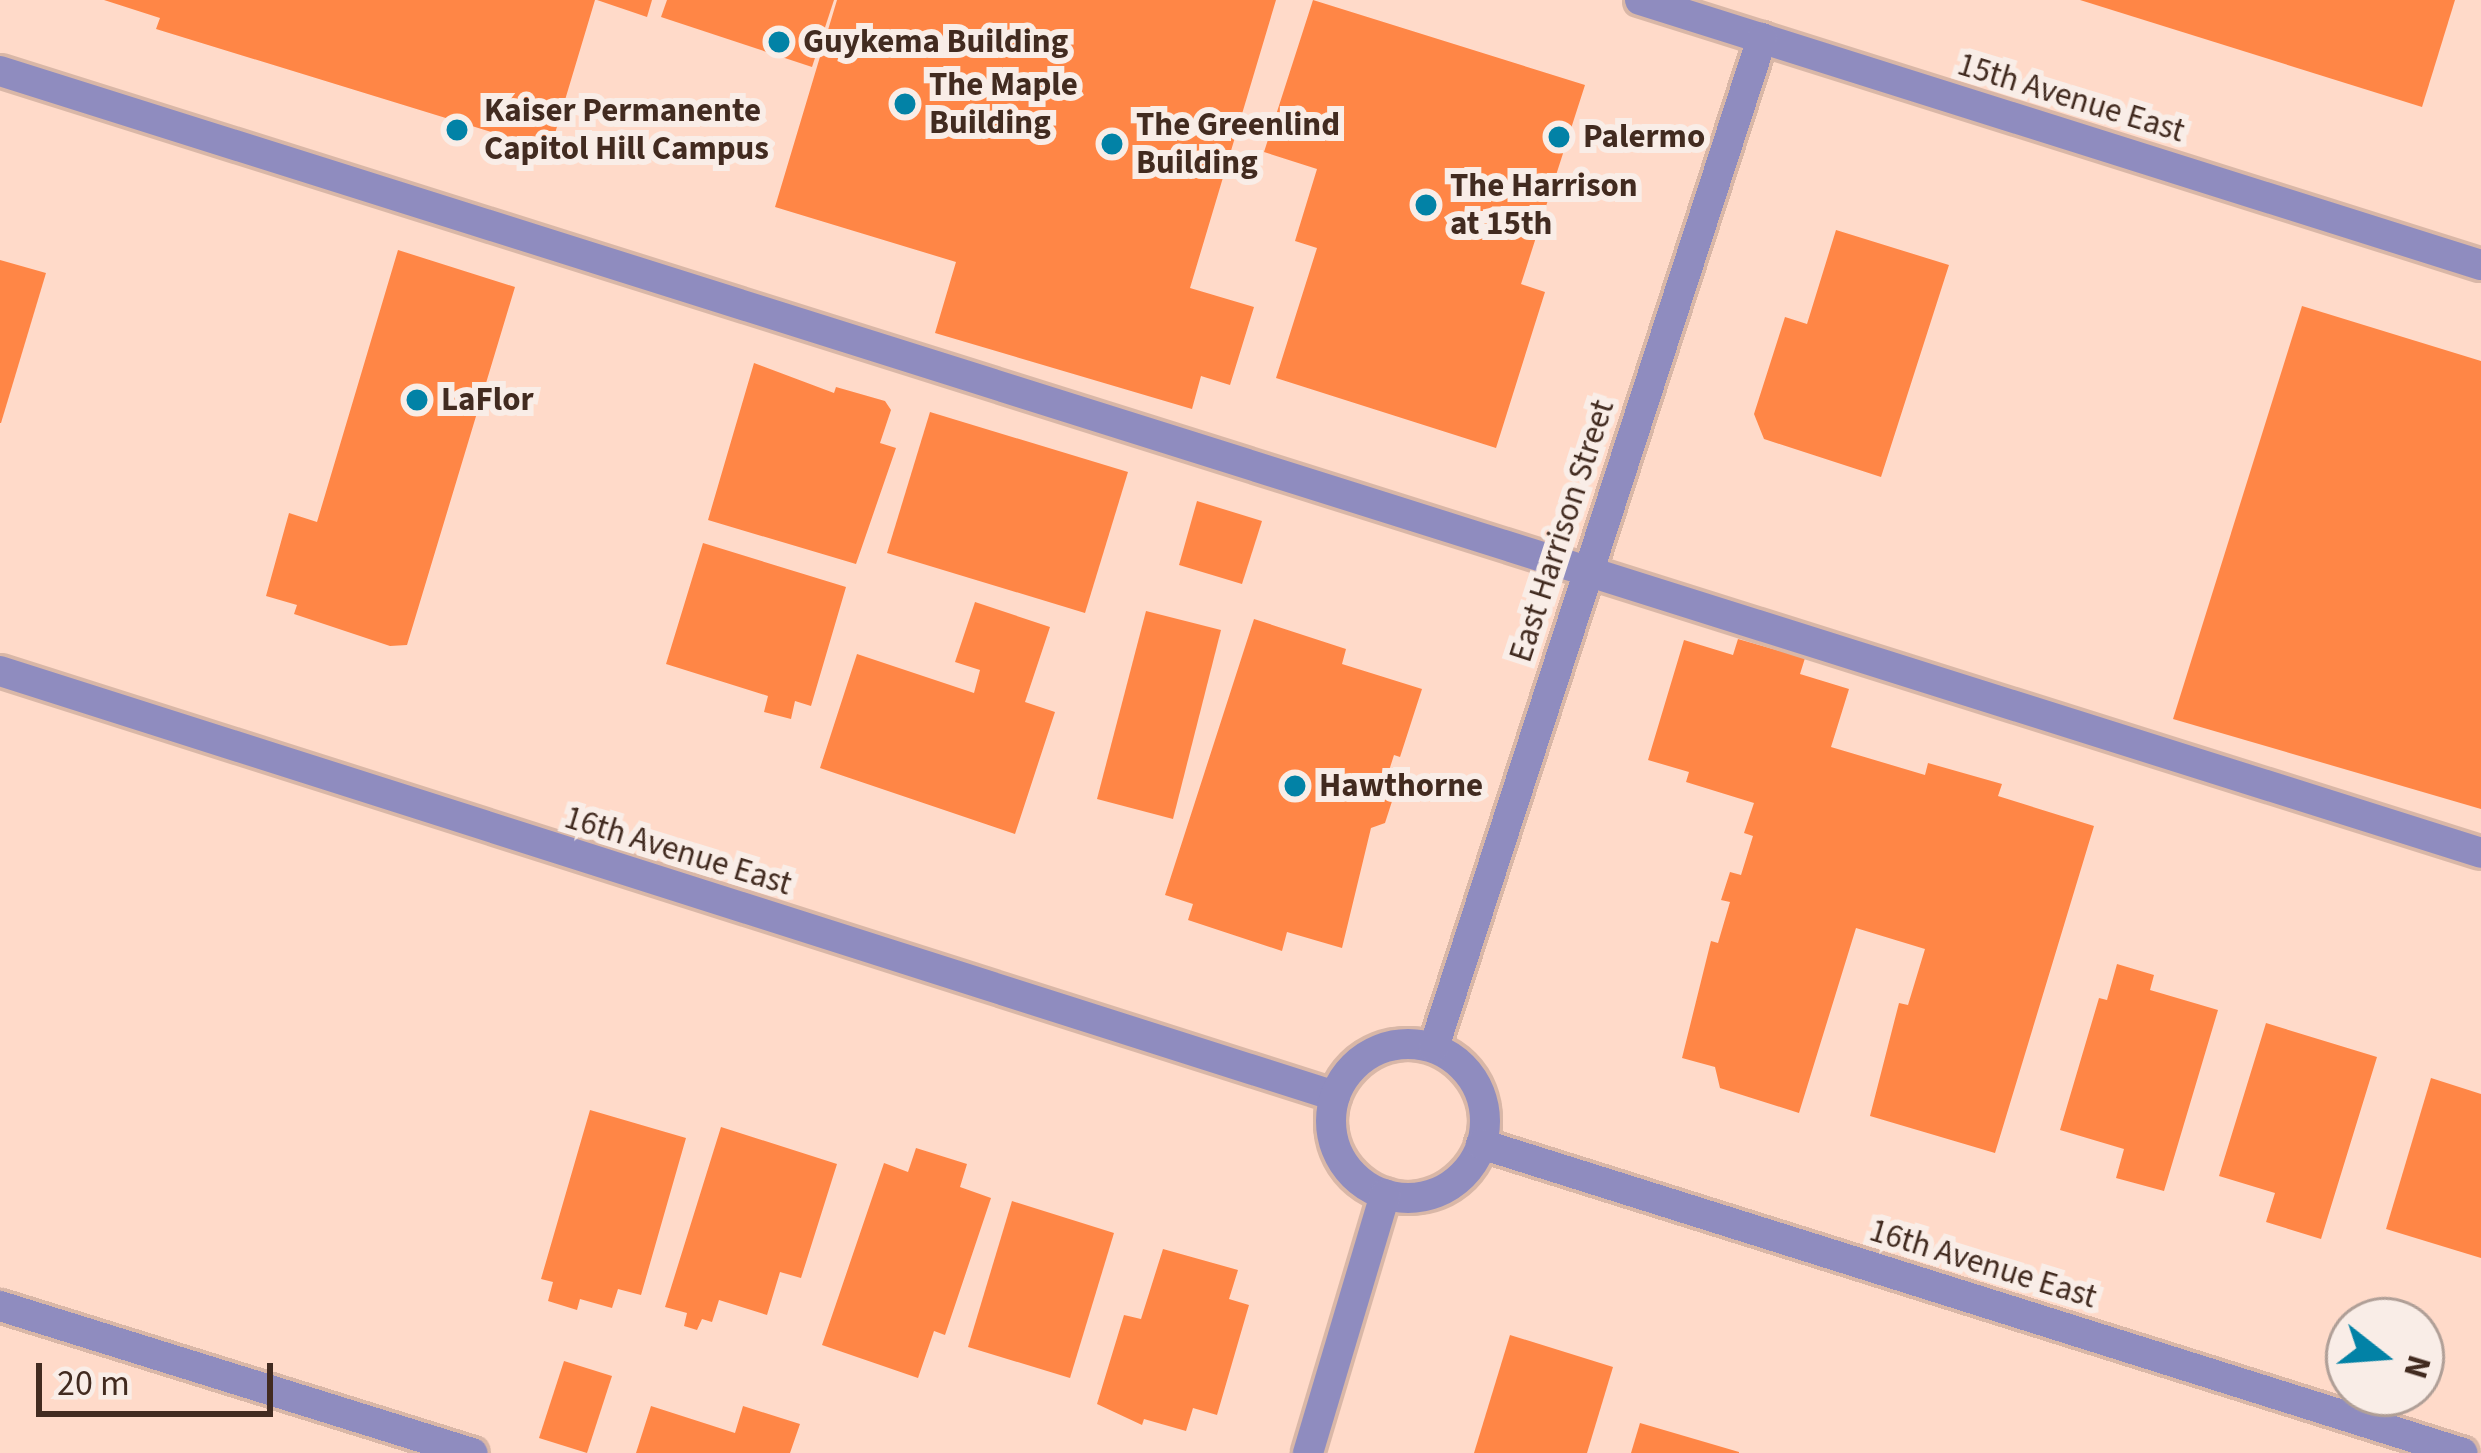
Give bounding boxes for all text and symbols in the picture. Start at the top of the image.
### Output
place label: Guykema Building [803,22,1068,62]
marker: Guykema Building [766,29,792,55]
street label: 15th Avenue East [1953,45,2189,151]
place label: The Maple Building [929,65,1078,143]
place label: Kaiser Permanente Capitol Hill Campus [484,91,769,169]
marker: The Maple Building [892,91,918,117]
place label: The Greenlind Building [1136,105,1340,183]
marker: Kaiser Permanente Capitol Hill Campus [441,114,473,146]
place label: Palermo [1583,117,1705,157]
marker: Palermo [1546,124,1572,150]
marker: The Greenlind Building [1099,131,1125,157]
place label: The Harrison at 15th [1450,166,1638,244]
marker: The Harrison at 15th [1413,192,1439,218]
place label: LaFlor [441,380,534,420]
marker: LaFlor [404,387,430,413]
street label: East Harrison Street [1501,395,1623,667]
place label: Hawthorne [1319,766,1483,806]
marker: Hawthorne [1282,773,1308,799]
street label: 16th Avenue East [560,798,796,904]
street label: 16th Avenue East [1865,1211,2101,1317]
north arrow [2325,1297,2445,1417]
scale bar [42,1339,279,1413]
text: N [2391,1349,2443,1384]
text: 20 m [57,1358,130,1409]

